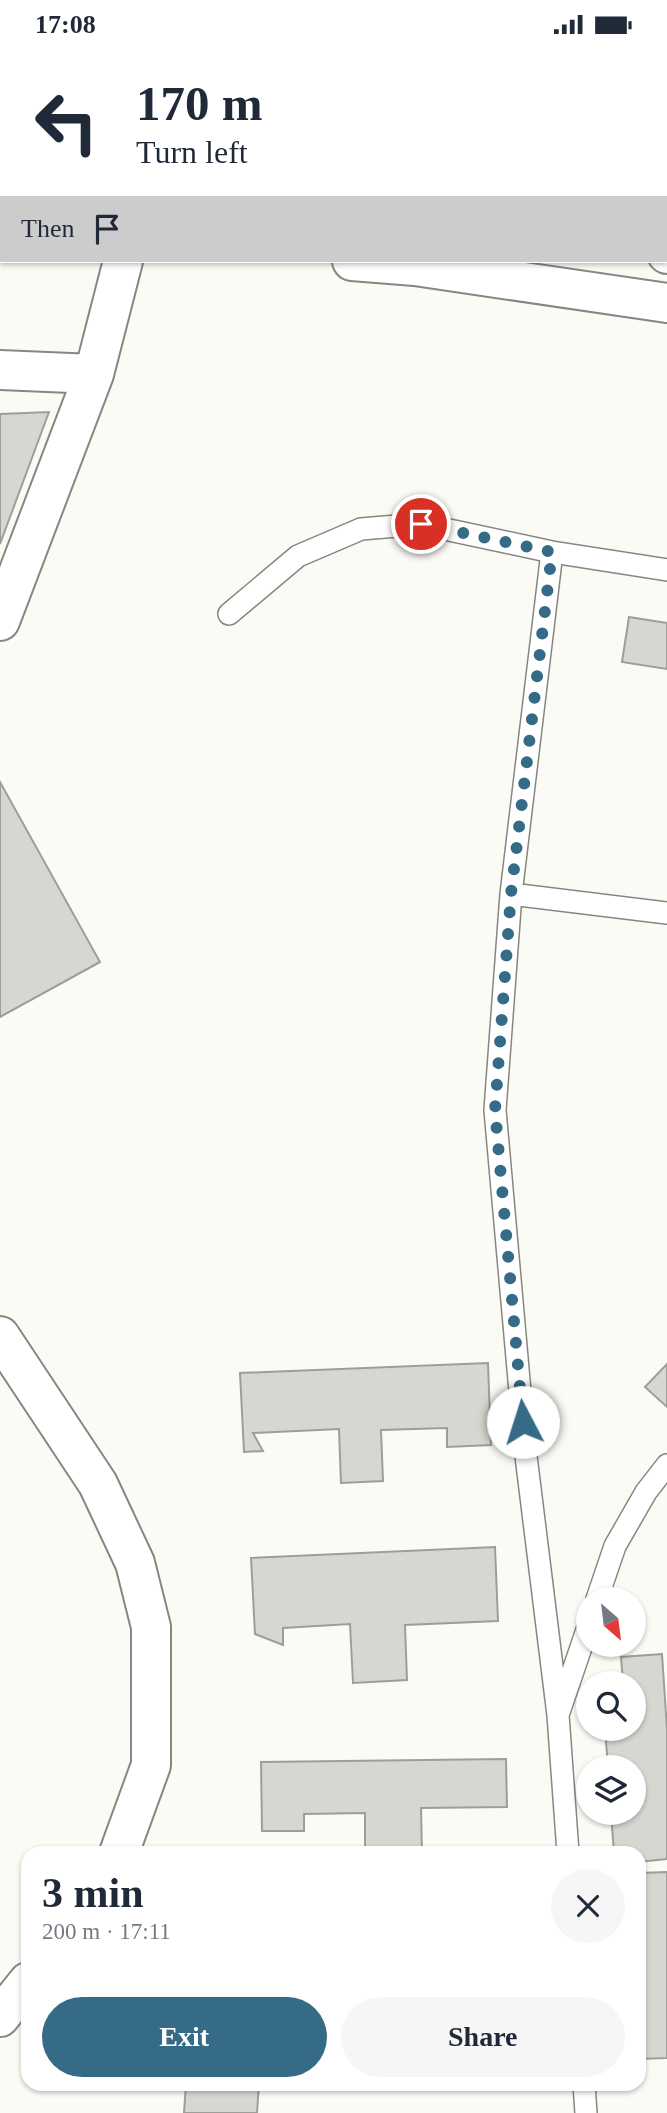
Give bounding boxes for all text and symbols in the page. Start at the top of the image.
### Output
text: 17:08 [35,10,96,39]
text: 170 m [136,76,263,131]
icon: left [21,77,112,168]
text: Turn left [136,134,248,170]
icon: arrive [88,210,126,248]
text: Then [21,214,74,243]
pin [391,494,451,554]
icon: arrive [402,505,440,543]
position arrow [486,1385,560,1459]
north arrow [576,1587,646,1657]
map controls [576,1587,646,1825]
button: search [576,1671,646,1741]
button: layers [576,1755,646,1825]
button: close [551,1869,625,1943]
text: 3 min [42,1870,144,1916]
text: 200 m · 17:11 [42,1919,171,1944]
button: Exit [42,1997,327,2077]
button: Share [341,1997,625,2077]

